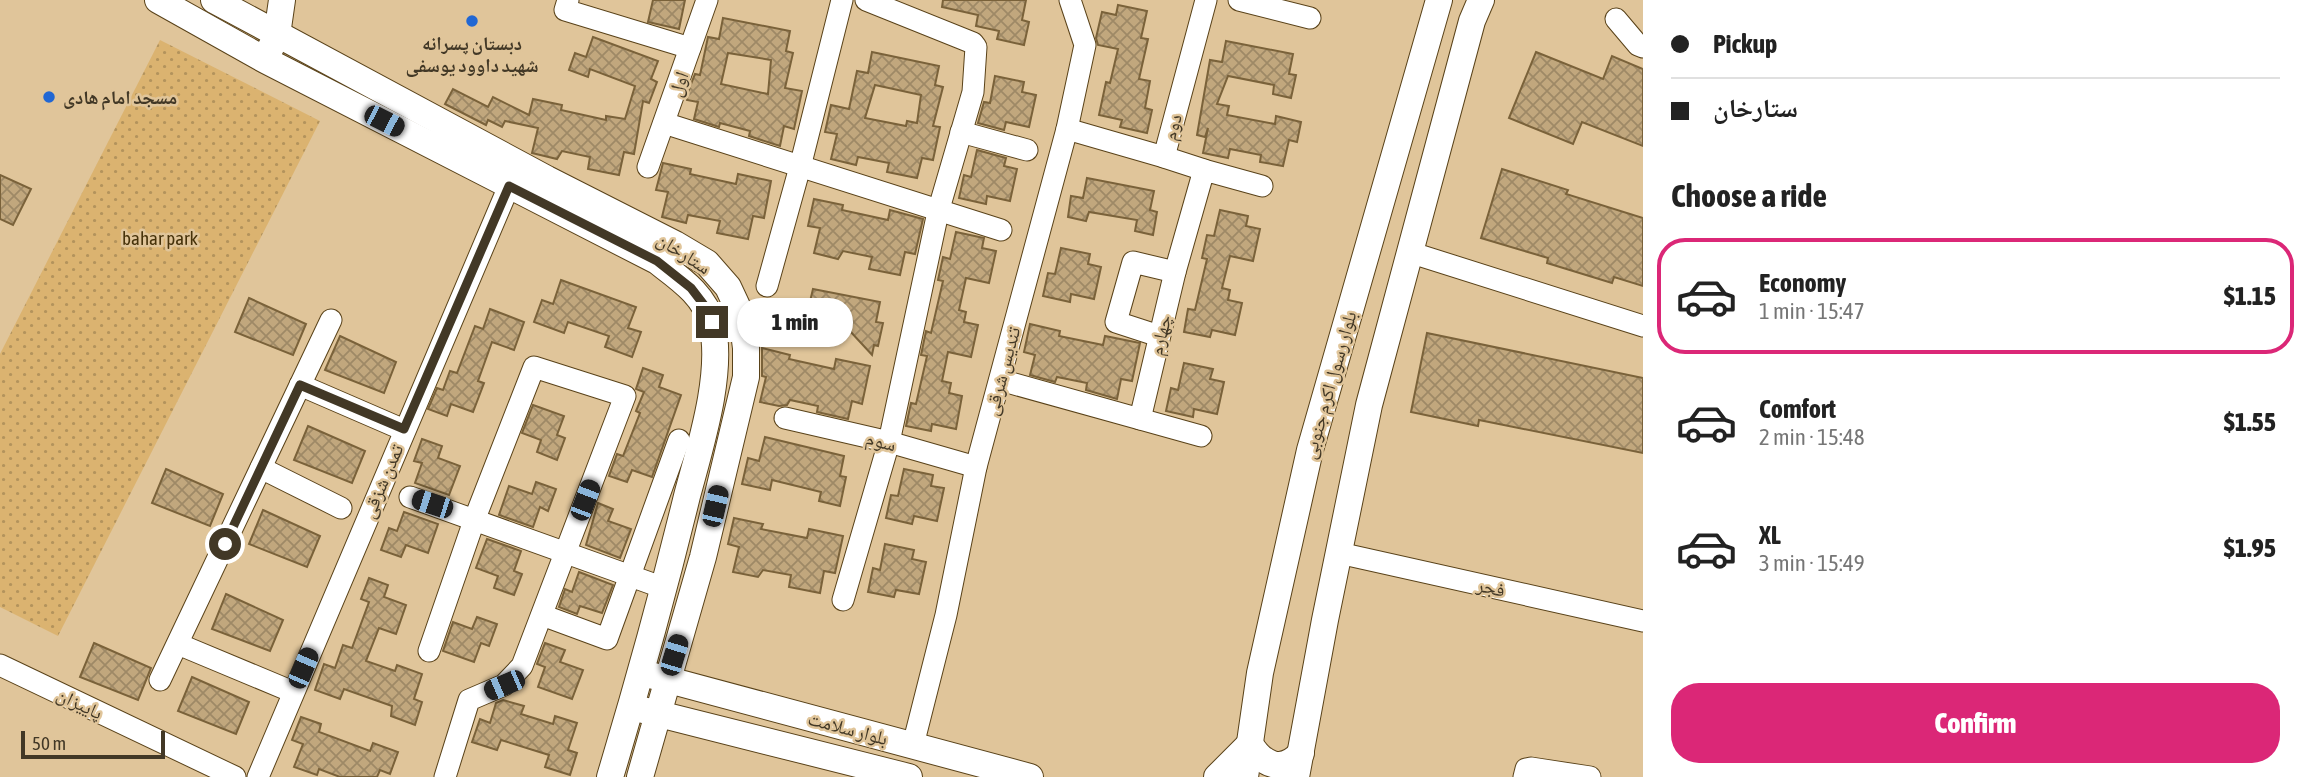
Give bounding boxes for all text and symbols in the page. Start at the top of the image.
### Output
marker: دبستان پسرانه شهید داوود یوسفی [464,13,480,29]
text: Pickup [1713,29,1777,59]
place label: دبستان پسرانه شهید داوود یوسفی [406,32,538,77]
street label: اول [664,69,693,100]
place label: مسجد امام هادی [63,86,177,111]
marker: مسجد امام هادی [41,89,57,105]
text: ستارخان [1713,93,1798,123]
car [361,102,408,140]
street label: دوم [1158,111,1189,143]
text: Choose a ride [1671,177,1827,214]
park label: bahar park [122,227,199,249]
street label: ستارخان [653,228,715,279]
icon: car [1675,265,1738,328]
text: Economy [1759,268,1846,298]
text: $1.15 [2224,281,2276,311]
callout: 1 min [736,298,852,346]
text: 1 min · 15:47 [1759,298,1865,324]
route end [696,306,728,338]
text: 1 min [772,309,818,335]
street label: بلوار رسول اکرم جنوبی [1297,309,1363,462]
street label: چهارم [1145,313,1178,358]
street label: تندیس شرقی [980,324,1025,418]
icon: car [1675,391,1738,454]
text: Comfort [1759,394,1836,424]
text: $1.55 [2224,407,2276,437]
text: 2 min · 15:48 [1759,424,1865,450]
street label: سوم [863,427,899,458]
street label: تمدن شزقی [357,440,409,522]
car [568,477,603,523]
car [701,483,730,529]
car [409,488,456,520]
icon: car [1675,517,1738,580]
text: XL [1759,520,1781,550]
route start [209,528,241,560]
text: $1.95 [2224,533,2276,563]
text: 3 min · 15:49 [1759,550,1865,576]
street label: فجر [1474,573,1507,602]
car [658,632,691,678]
car [286,645,321,691]
car [481,667,528,703]
street label: پاییزان [53,683,106,724]
button: Confirm [1671,683,2280,763]
street label: بلوار سلامت [806,707,890,750]
scale bar [21,728,164,760]
text: 50 m [32,732,66,754]

